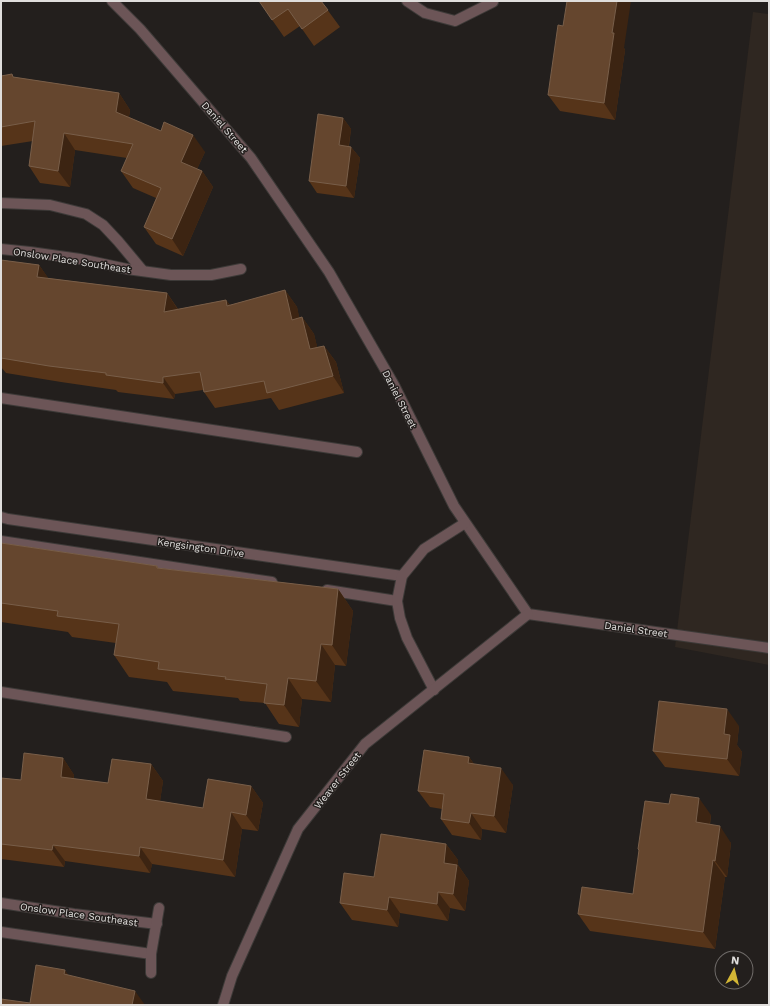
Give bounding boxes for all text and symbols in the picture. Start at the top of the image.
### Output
street label: Daniel Street [200,100,250,156]
street label: Onslow Place Southeast [12,246,132,275]
street label: Daniel Street [380,368,419,431]
street label: Kengsington Drive [157,536,245,559]
street label: Daniel Street [604,620,669,639]
street label: Weaver Street [312,749,363,811]
street label: Onslow Place Southeast [19,901,139,928]
north arrow [714,950,754,990]
text: N [730,954,740,968]

